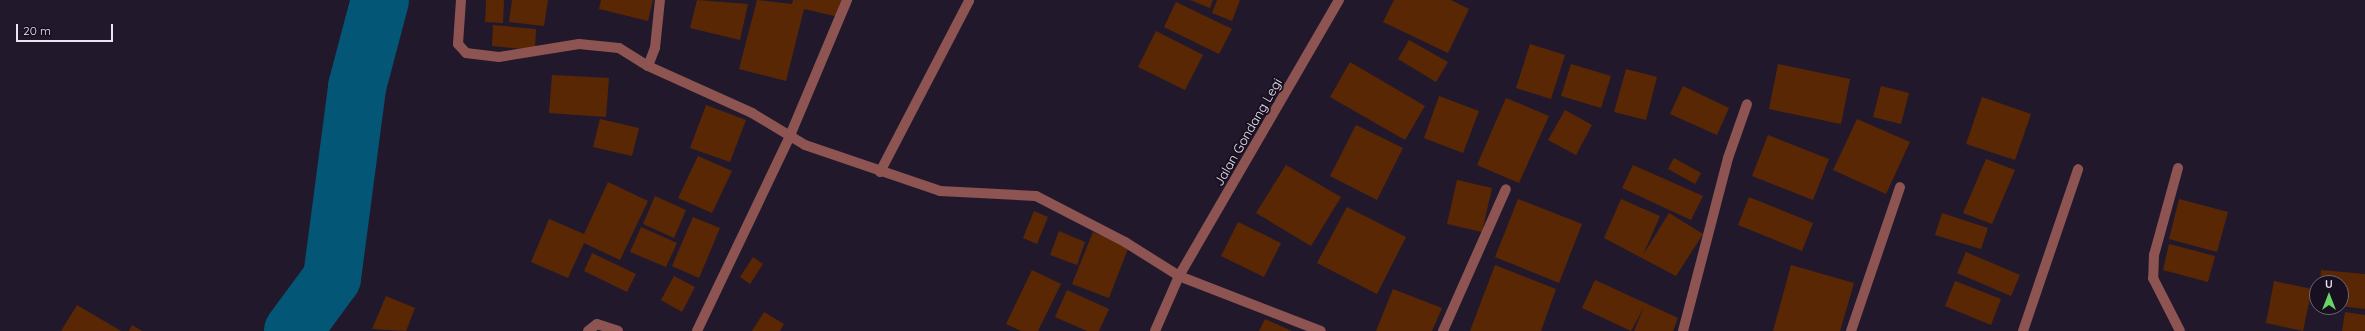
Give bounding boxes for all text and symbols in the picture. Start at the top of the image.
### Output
scale bar [18,16,115,42]
text: 20 m [23,23,51,38]
street label: Jalan Gondang Legi [1211,75,1285,189]
north arrow [2309,275,2349,315]
text: U [2325,277,2333,291]

